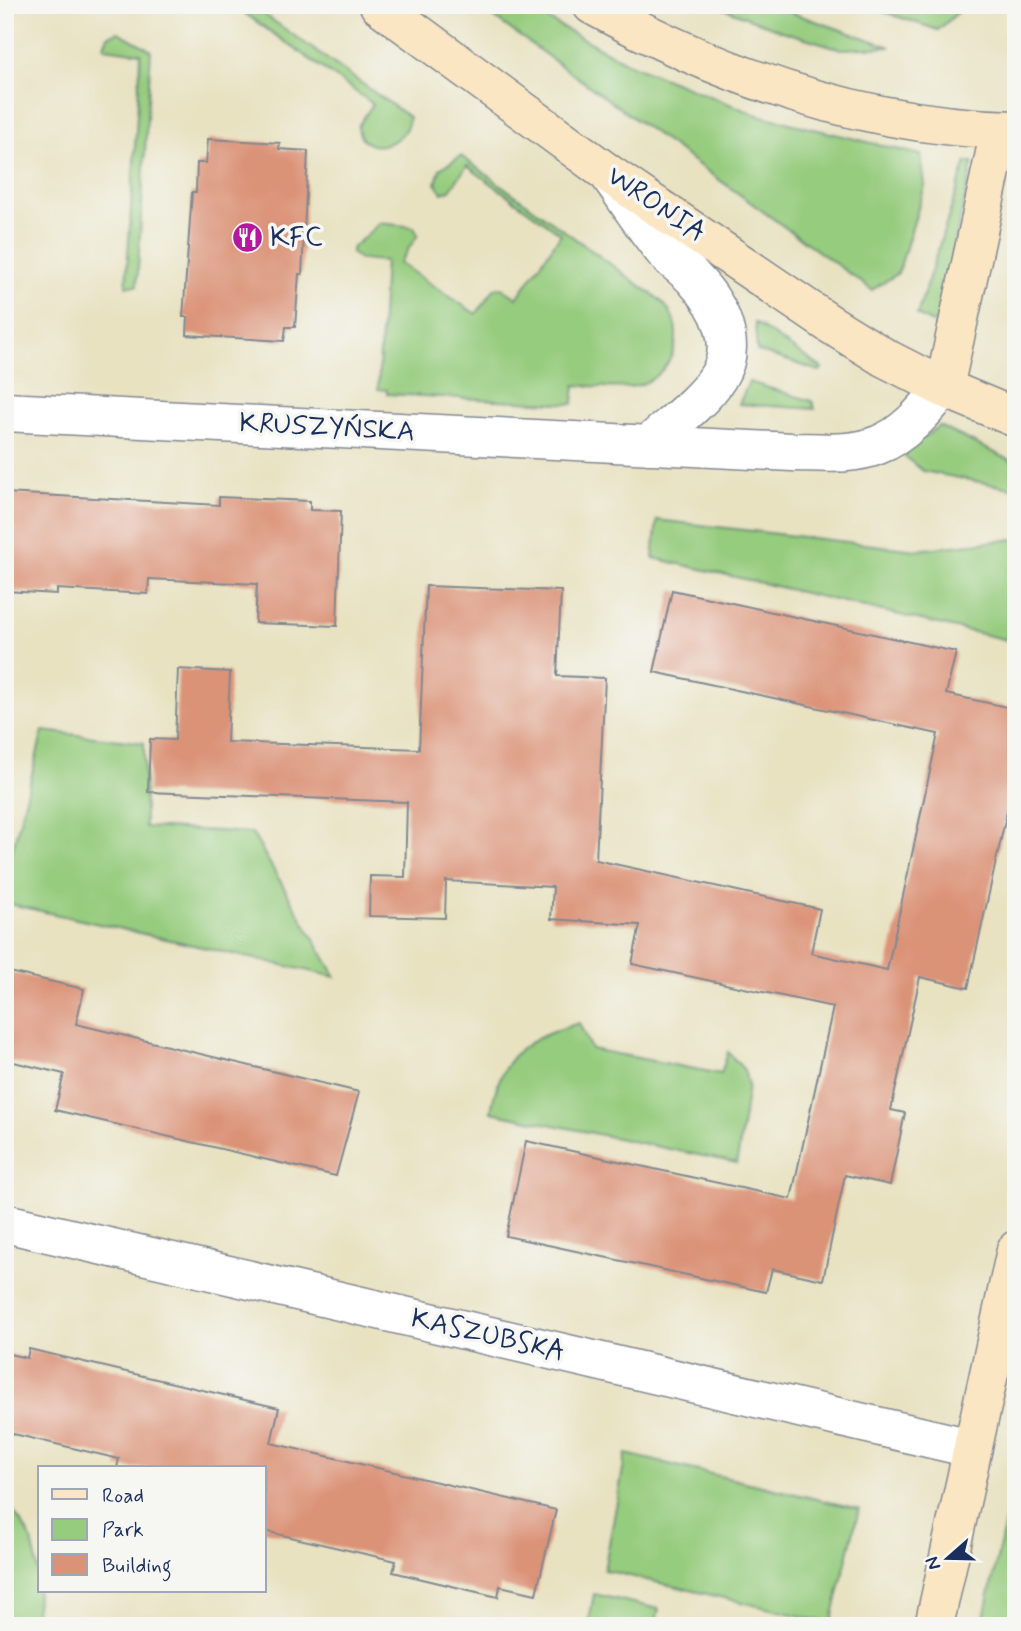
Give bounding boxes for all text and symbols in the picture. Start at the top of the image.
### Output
street label: WRONIA [599,158,713,252]
place label: KFC [270,220,323,257]
restaurant icon: KFC [230,221,264,255]
street label: KRUSZYŃSKA [238,405,416,451]
street label: KASZUBSKA [407,1300,569,1372]
legend [38,1466,266,1592]
text: Road [102,1482,144,1510]
text: Park [102,1516,144,1544]
north arrow [912,1522,982,1592]
text: Building [102,1552,172,1582]
text: N [920,1553,947,1574]

